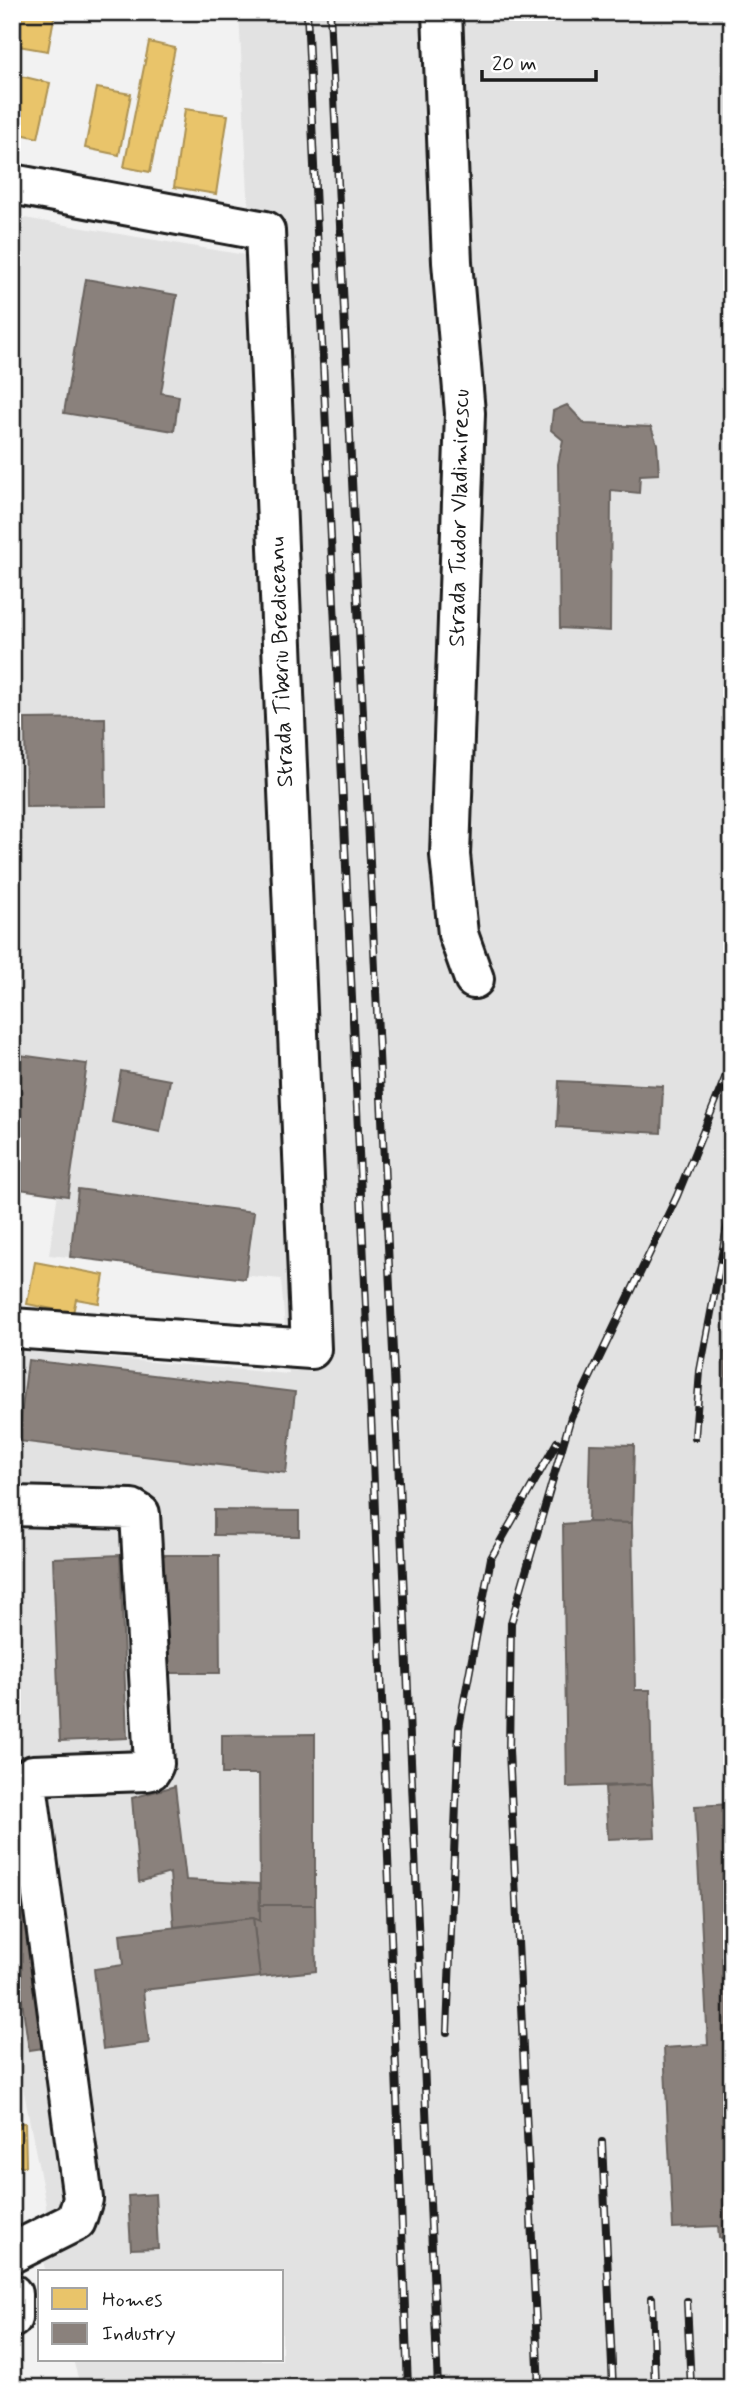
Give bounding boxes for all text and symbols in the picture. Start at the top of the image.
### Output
scale bar [482,38,595,82]
text: 20 m [492,50,537,78]
street label: Strada Tudor Vladimirescu [443,389,477,647]
street label: Strada Tiberiu Brediceanu [263,536,301,788]
legend [38,2270,284,2362]
text: Homes [102,2286,162,2314]
text: Industry [102,2320,176,2348]

